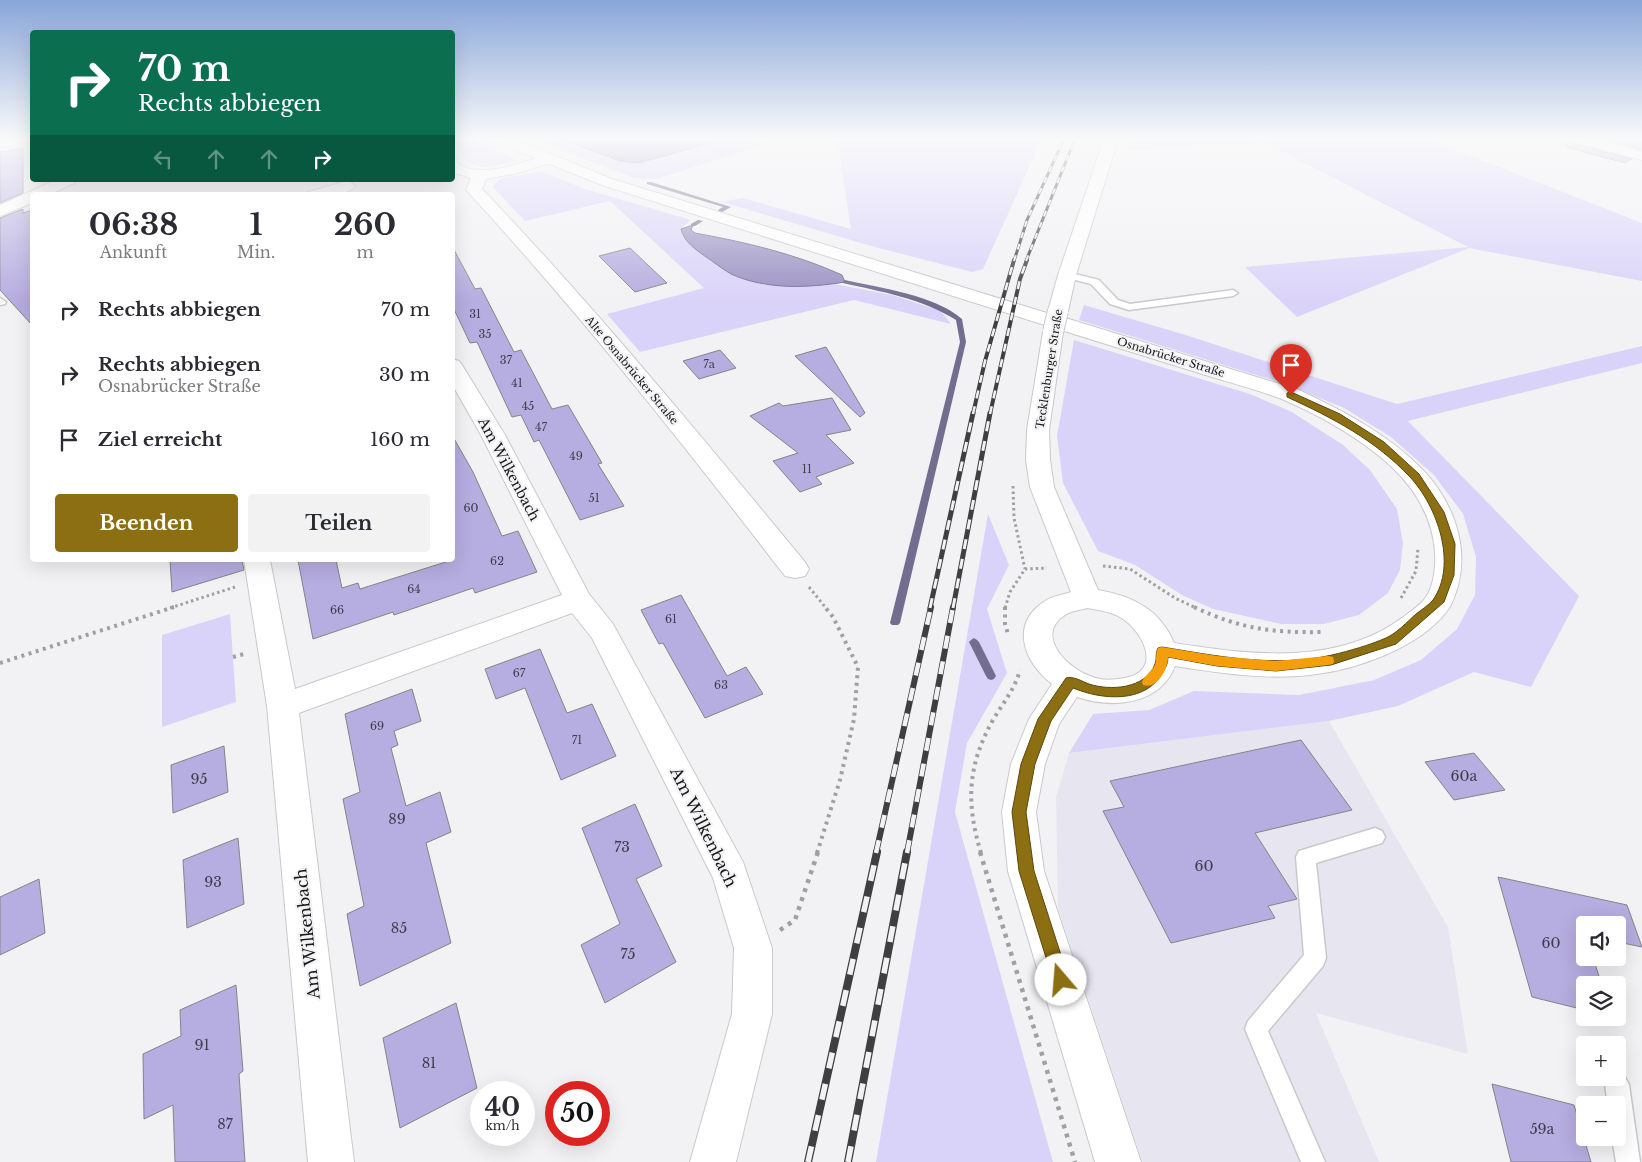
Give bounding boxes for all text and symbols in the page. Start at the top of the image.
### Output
text: 70 m [138,47,231,90]
icon: right [55,50,120,115]
text: Rechts abbiegen [138,90,321,117]
icon: left [149,145,177,173]
icon: ahead [202,145,230,173]
icon: ahead [255,145,283,173]
icon: right [308,145,336,173]
text: 06:38 [89,206,178,243]
text: 1 [250,206,263,243]
text: 260 [334,206,396,243]
text: Ankunft [100,242,167,262]
text: Min. [237,242,275,262]
text: m [356,242,374,262]
icon: right [55,296,83,324]
text: Rechts abbiegen [98,298,261,321]
text: 70 m [381,298,430,321]
house number: 31 [469,307,481,321]
street label: Tecklenburger Straße [1033,308,1065,430]
street label: Alte Osnabrücker Straße [582,312,682,427]
house number: 35 [478,327,492,341]
street label: Osnabrücker Straße [1115,334,1227,380]
pin [1270,344,1312,395]
icon: arrive [1277,351,1305,379]
text: Rechts abbiegen [98,353,261,376]
house number: 37 [500,353,513,367]
house number: 7a [703,357,716,371]
icon: right [55,361,83,389]
text: 30 m [379,363,430,386]
text: Osnabrücker Straße [98,376,261,396]
house number: 41 [511,376,523,390]
house number: 45 [522,399,534,413]
street label: Am Wilkenbach [474,413,544,524]
house number: 47 [535,420,547,434]
icon: arrive [55,426,83,454]
text: Ziel erreicht [98,428,222,451]
text: 160 m [370,428,430,451]
house number: 49 [569,449,583,463]
house number: 11 [802,462,812,476]
house number: 51 [588,491,600,505]
button: Beenden [55,494,238,552]
button: Teilen [248,494,430,552]
house number: 60 [464,501,479,515]
house number: 62 [490,554,504,568]
house number: 64 [407,582,421,596]
house number: 66 [330,603,344,617]
house number: 61 [665,612,677,626]
house number: 67 [513,666,526,680]
house number: 63 [714,678,728,692]
house number: 69 [370,719,384,733]
house number: 71 [572,733,582,747]
street label: Am Wilkenbach [666,763,742,890]
house number: 60a [1451,767,1478,785]
house number: 95 [191,770,208,788]
house number: 89 [388,810,406,828]
house number: 73 [614,838,630,856]
house number: 60 [1195,857,1214,875]
street label: Am Wilkenbach [290,868,324,1001]
house number: 93 [204,873,222,891]
map controls [1576,916,1626,1146]
button: sound [1576,916,1626,966]
house number: 85 [391,919,407,937]
house number: 60 [1542,934,1561,952]
house number: 75 [621,945,635,963]
position arrow [1034,953,1086,1005]
button: layers [1576,976,1626,1026]
house number: 91 [194,1036,210,1054]
button: + [1576,1036,1626,1086]
house number: 81 [422,1054,436,1072]
speed limit sign: 50 [545,1081,610,1146]
text: 40 [485,1092,520,1123]
button: − [1576,1096,1626,1146]
house number: 87 [217,1115,234,1133]
text: km/h [485,1118,520,1133]
house number: 59a [1530,1120,1555,1138]

